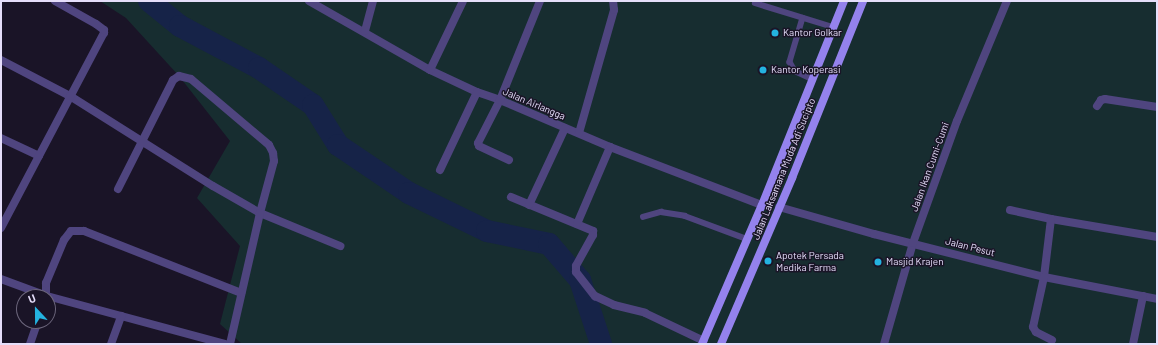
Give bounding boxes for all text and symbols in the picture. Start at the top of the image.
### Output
place label: Kantor Golkar [783,27,842,39]
marker: Kantor Golkar [770,28,780,38]
place label: Kantor Koperasi [771,64,840,76]
marker: Kantor Koperasi [758,65,768,75]
street label: Jalan Airlangga [501,85,567,123]
street label: Jalan Laksamana Muda Adi Sucipto [750,96,818,242]
street label: Jalan Ikan Cumi-Cumi [908,121,952,213]
street label: Jalan Pesut [944,235,996,259]
place label: Apotek Persada Medika Farma [776,249,844,272]
marker: Apotek Persada Medika Farma [763,256,773,266]
place label: Masjid Krajen [886,256,944,268]
marker: Masjid Krajen [873,257,883,267]
north arrow [16,289,56,329]
text: U [26,291,37,306]

